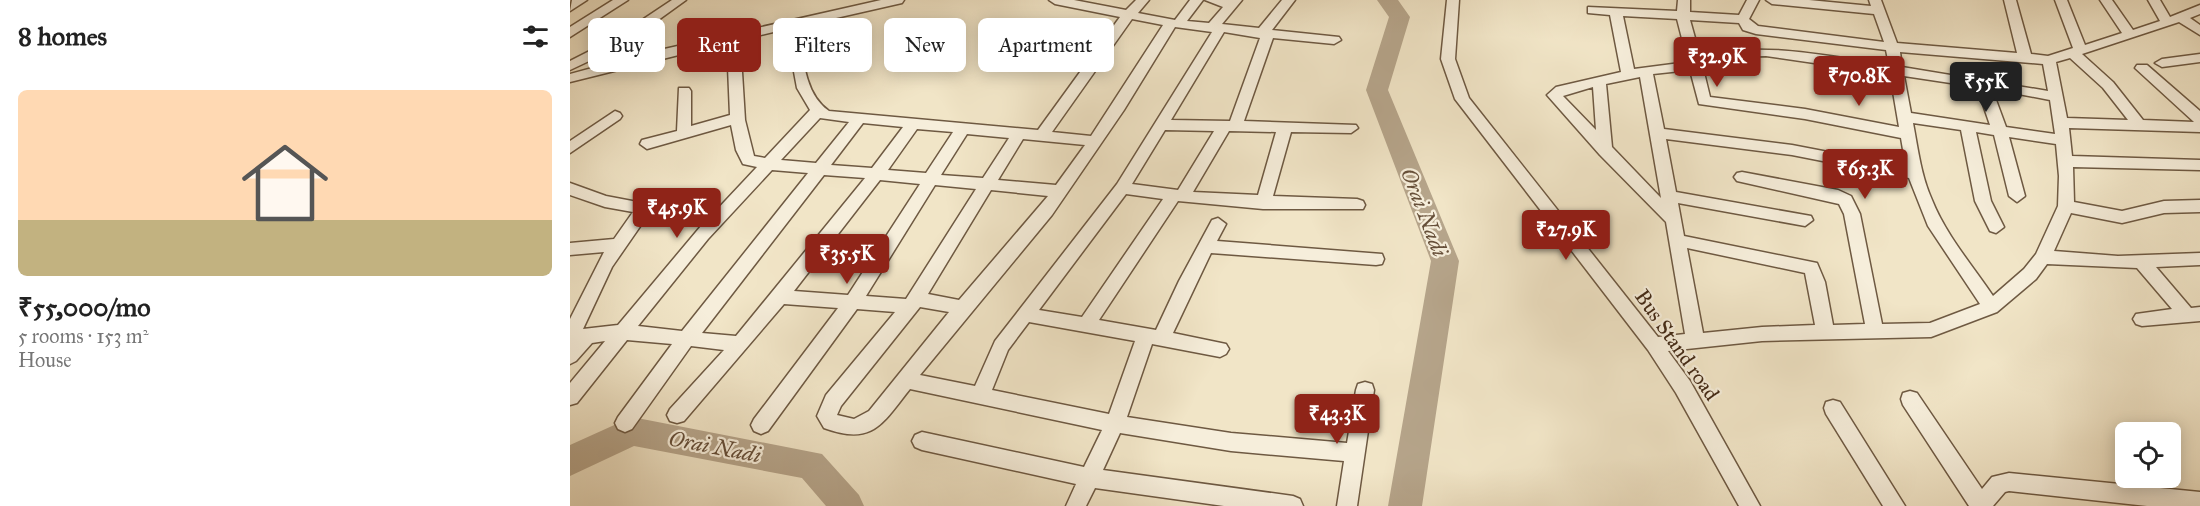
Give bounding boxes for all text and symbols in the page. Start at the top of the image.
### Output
chip: Buy [588,18,665,72]
chip: Rent [677,18,761,72]
chip: Filters [773,18,872,72]
chip: New [884,18,966,72]
chip: Apartment [978,18,1114,72]
text: 8 homes [18,20,107,52]
icon: filters [519,20,552,53]
pin: ₹32.9K [1668,37,1766,88]
text: ₹32.9K [1688,44,1746,68]
pin: ₹70.8K [1810,56,1908,107]
pin: ₹55K [1950,62,2022,113]
text: ₹70.8K [1828,63,1890,87]
text: ₹55K [1964,69,2008,93]
icon: home [231,129,339,237]
pin: ₹65.3K [1816,149,1914,200]
text: ₹65.3K [1837,156,1893,180]
water label: Orai Nadi [1395,164,1454,261]
pin: ₹45.9K [628,188,726,239]
text: ₹45.9K [647,195,707,219]
pin: ₹27.9K [1517,210,1615,261]
text: ₹27.9K [1536,217,1596,241]
pin: ₹35.5K [798,234,896,285]
text: ₹35.5K [819,241,875,265]
street label: Bus Stand road [1629,284,1725,406]
text: ₹55,000/mo [18,291,151,323]
text: 5 rooms · 153 m² [18,324,148,348]
text: House [18,348,72,372]
pin: ₹43.3K [1288,394,1386,445]
text: ₹43.3K [1309,401,1365,425]
map controls [2115,422,2181,488]
button: locate [2115,422,2181,488]
water label: Orai Nadi [667,424,764,469]

